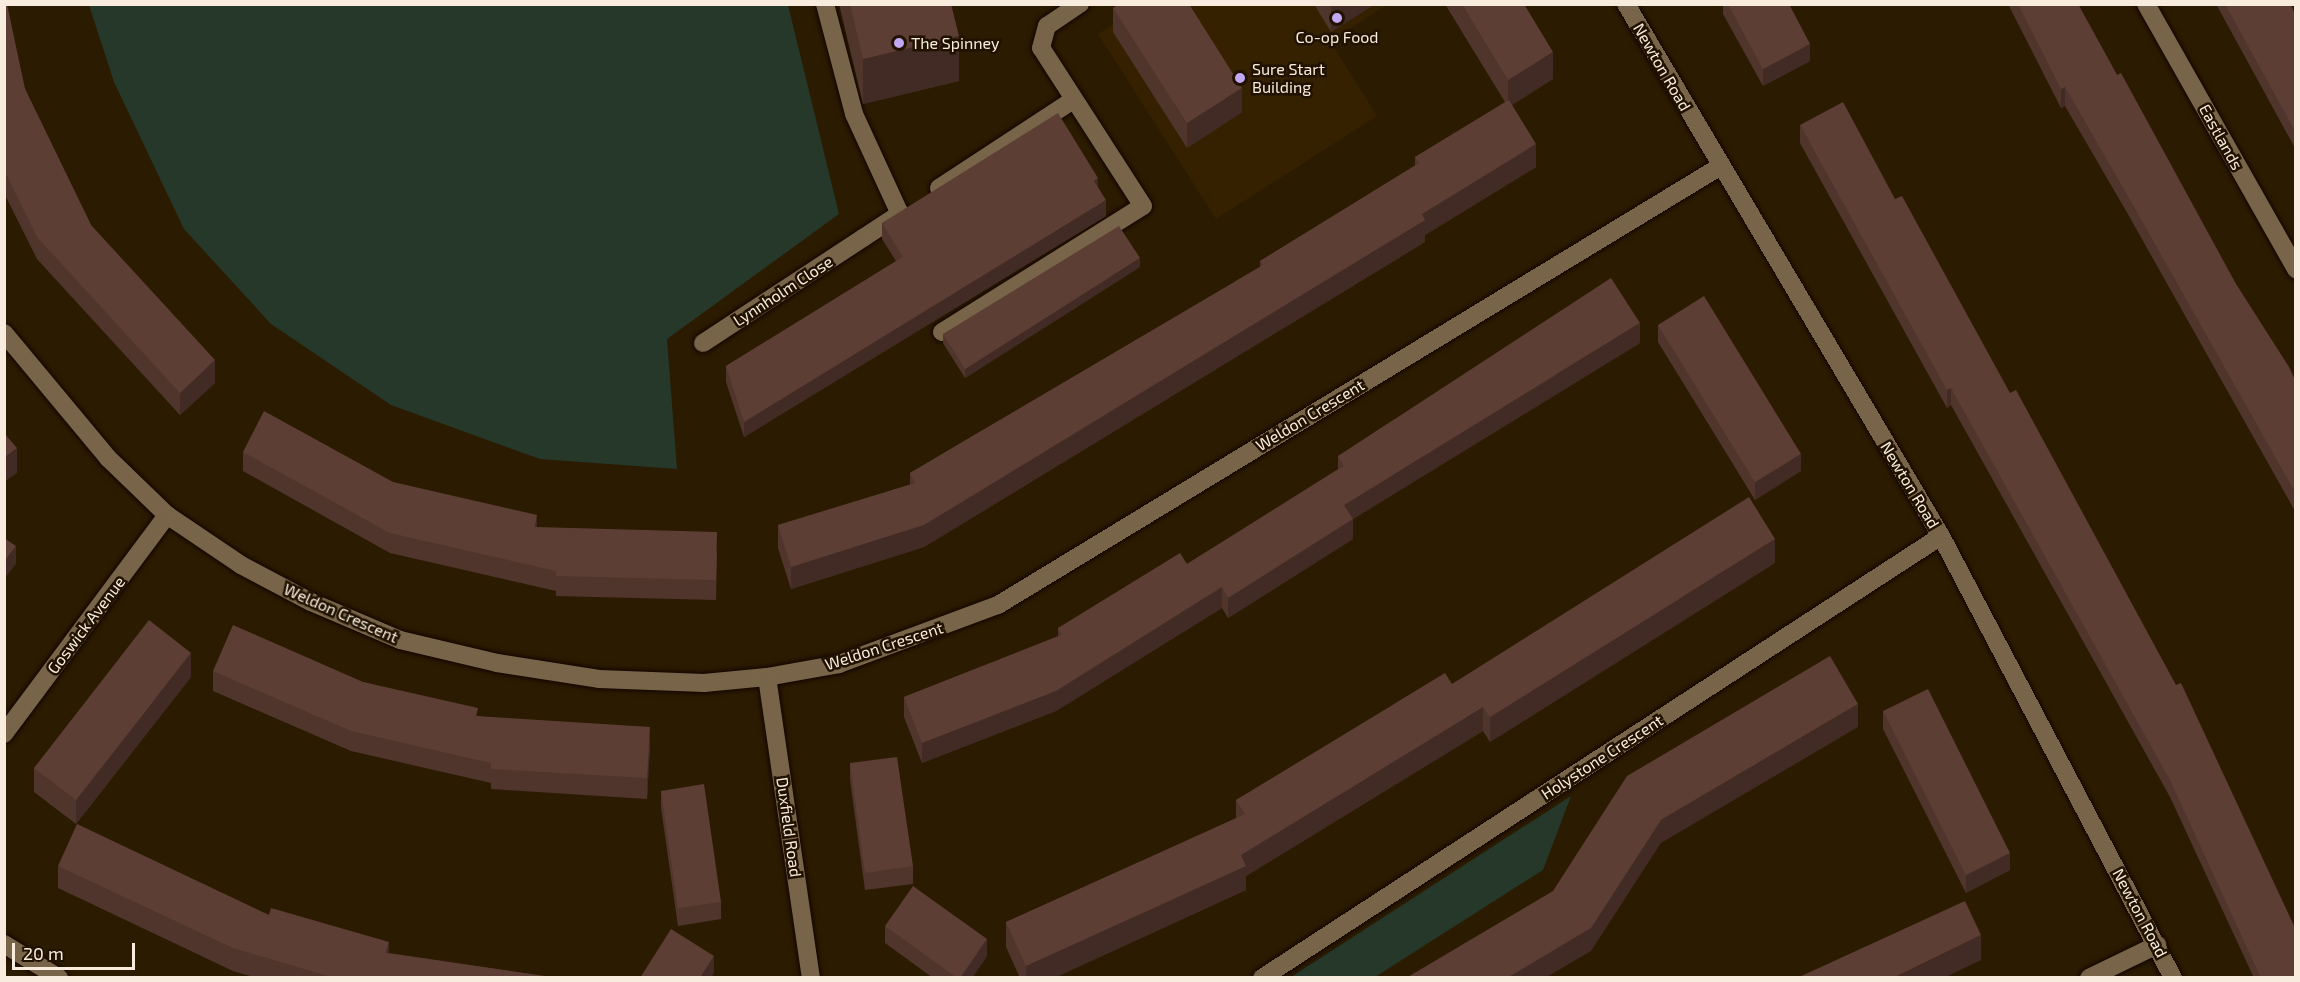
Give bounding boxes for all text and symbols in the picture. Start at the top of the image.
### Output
marker: Co-op Food [1330,11,1344,25]
street label: Newton Road [1629,20,1695,114]
place label: Co-op Food [1295,27,1379,47]
place label: The Spinney [911,33,1000,53]
marker: The Spinney [892,36,906,50]
place label: Sure Start Building [1252,59,1325,97]
marker: Sure Start Building [1233,71,1247,85]
street label: Eastlands [2195,101,2247,173]
street label: Lynnholm Close [730,252,836,330]
street label: Weldon Crescent [1252,375,1368,455]
street label: Newton Road [1877,438,1943,532]
street label: Goswick Avenue [43,572,129,678]
street label: Weldon Crescent [281,579,401,647]
street label: Weldon Crescent [823,618,945,674]
street label: Holystone Crescent [1538,711,1666,803]
street label: Duxfield Road [772,776,806,878]
street label: Newton Road [2109,865,2171,961]
scale bar [15,931,138,969]
text: 20 m [23,942,64,964]

